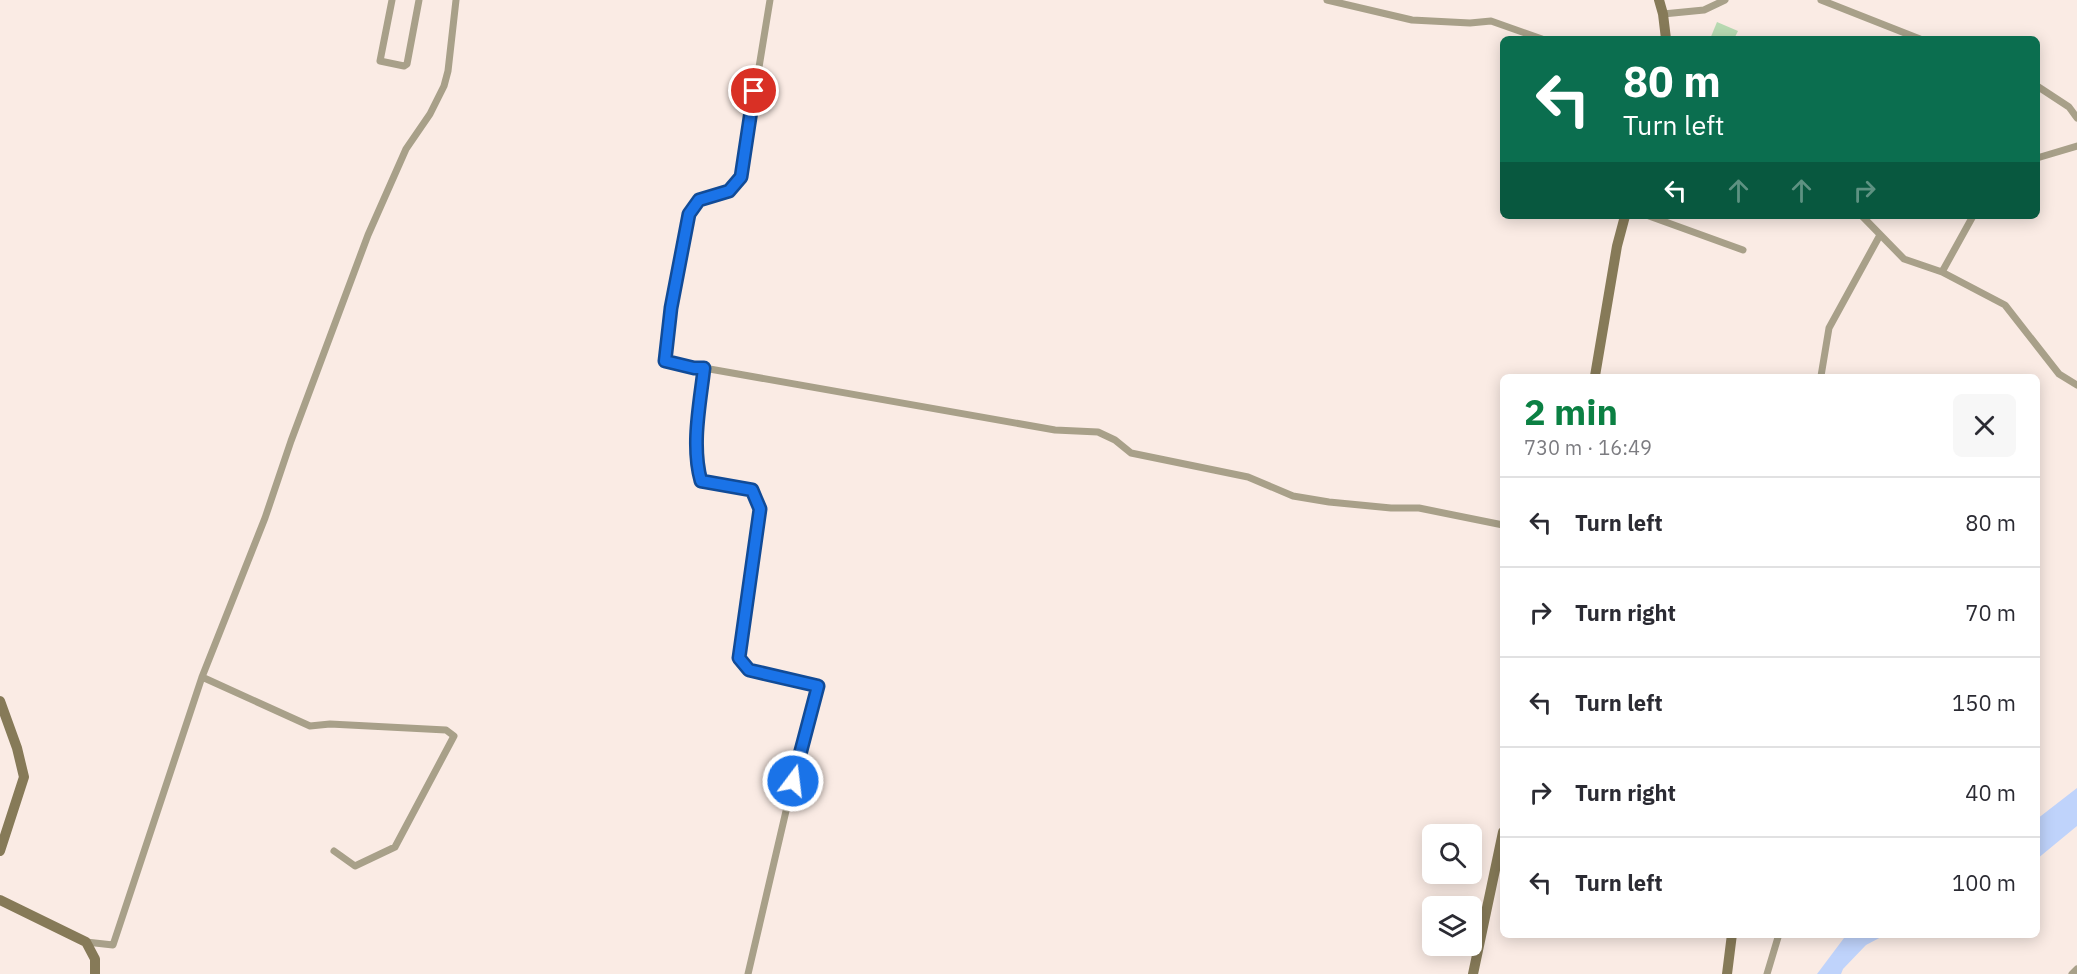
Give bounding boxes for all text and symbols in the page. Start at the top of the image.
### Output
text: 80 m [1623,54,1721,109]
icon: left [1524,60,1602,138]
pin [728,65,779,116]
icon: arrive [737,74,770,107]
text: Turn left [1623,107,1724,142]
icon: left [1659,174,1692,207]
icon: ahead [1722,174,1755,207]
icon: ahead [1785,174,1818,207]
icon: right [1848,174,1881,207]
text: 2 min [1524,388,1618,435]
button: close [1953,394,2016,457]
text: 730 m · 16:49 [1524,434,1652,461]
icon: left [1524,506,1557,539]
text: Turn left [1575,508,1663,537]
text: 80 m [1965,508,2016,537]
icon: right [1524,596,1557,629]
text: Turn right [1575,598,1676,627]
text: 70 m [1965,598,2016,627]
icon: left [1524,686,1557,719]
text: Turn left [1575,688,1663,717]
text: 150 m [1952,688,2016,717]
position arrow [761,749,825,813]
icon: right [1524,776,1557,809]
text: Turn right [1575,778,1676,807]
text: 40 m [1965,778,2016,807]
map controls [1422,824,1482,956]
button: search [1422,824,1482,884]
icon: left [1524,866,1557,899]
text: Turn left [1575,868,1663,897]
text: 100 m [1952,868,2016,897]
button: layers [1422,896,1482,956]

